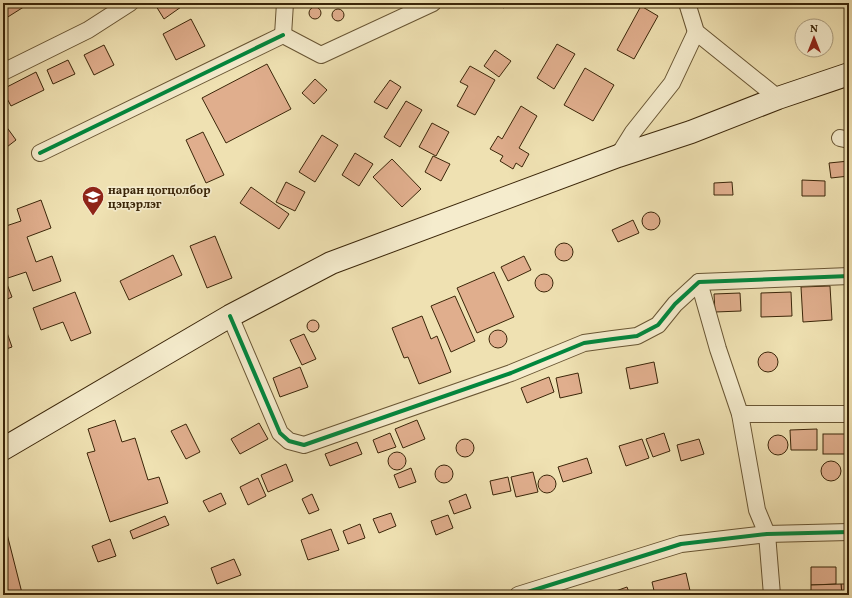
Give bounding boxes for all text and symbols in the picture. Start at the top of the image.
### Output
north arrow [794,18,834,58]
text: N [810,22,818,37]
place label: наран цогцолбор цэцэрлэг [108,183,211,213]
school or university icon: наран цогцолбор цэцэрлэг [80,184,106,217]

